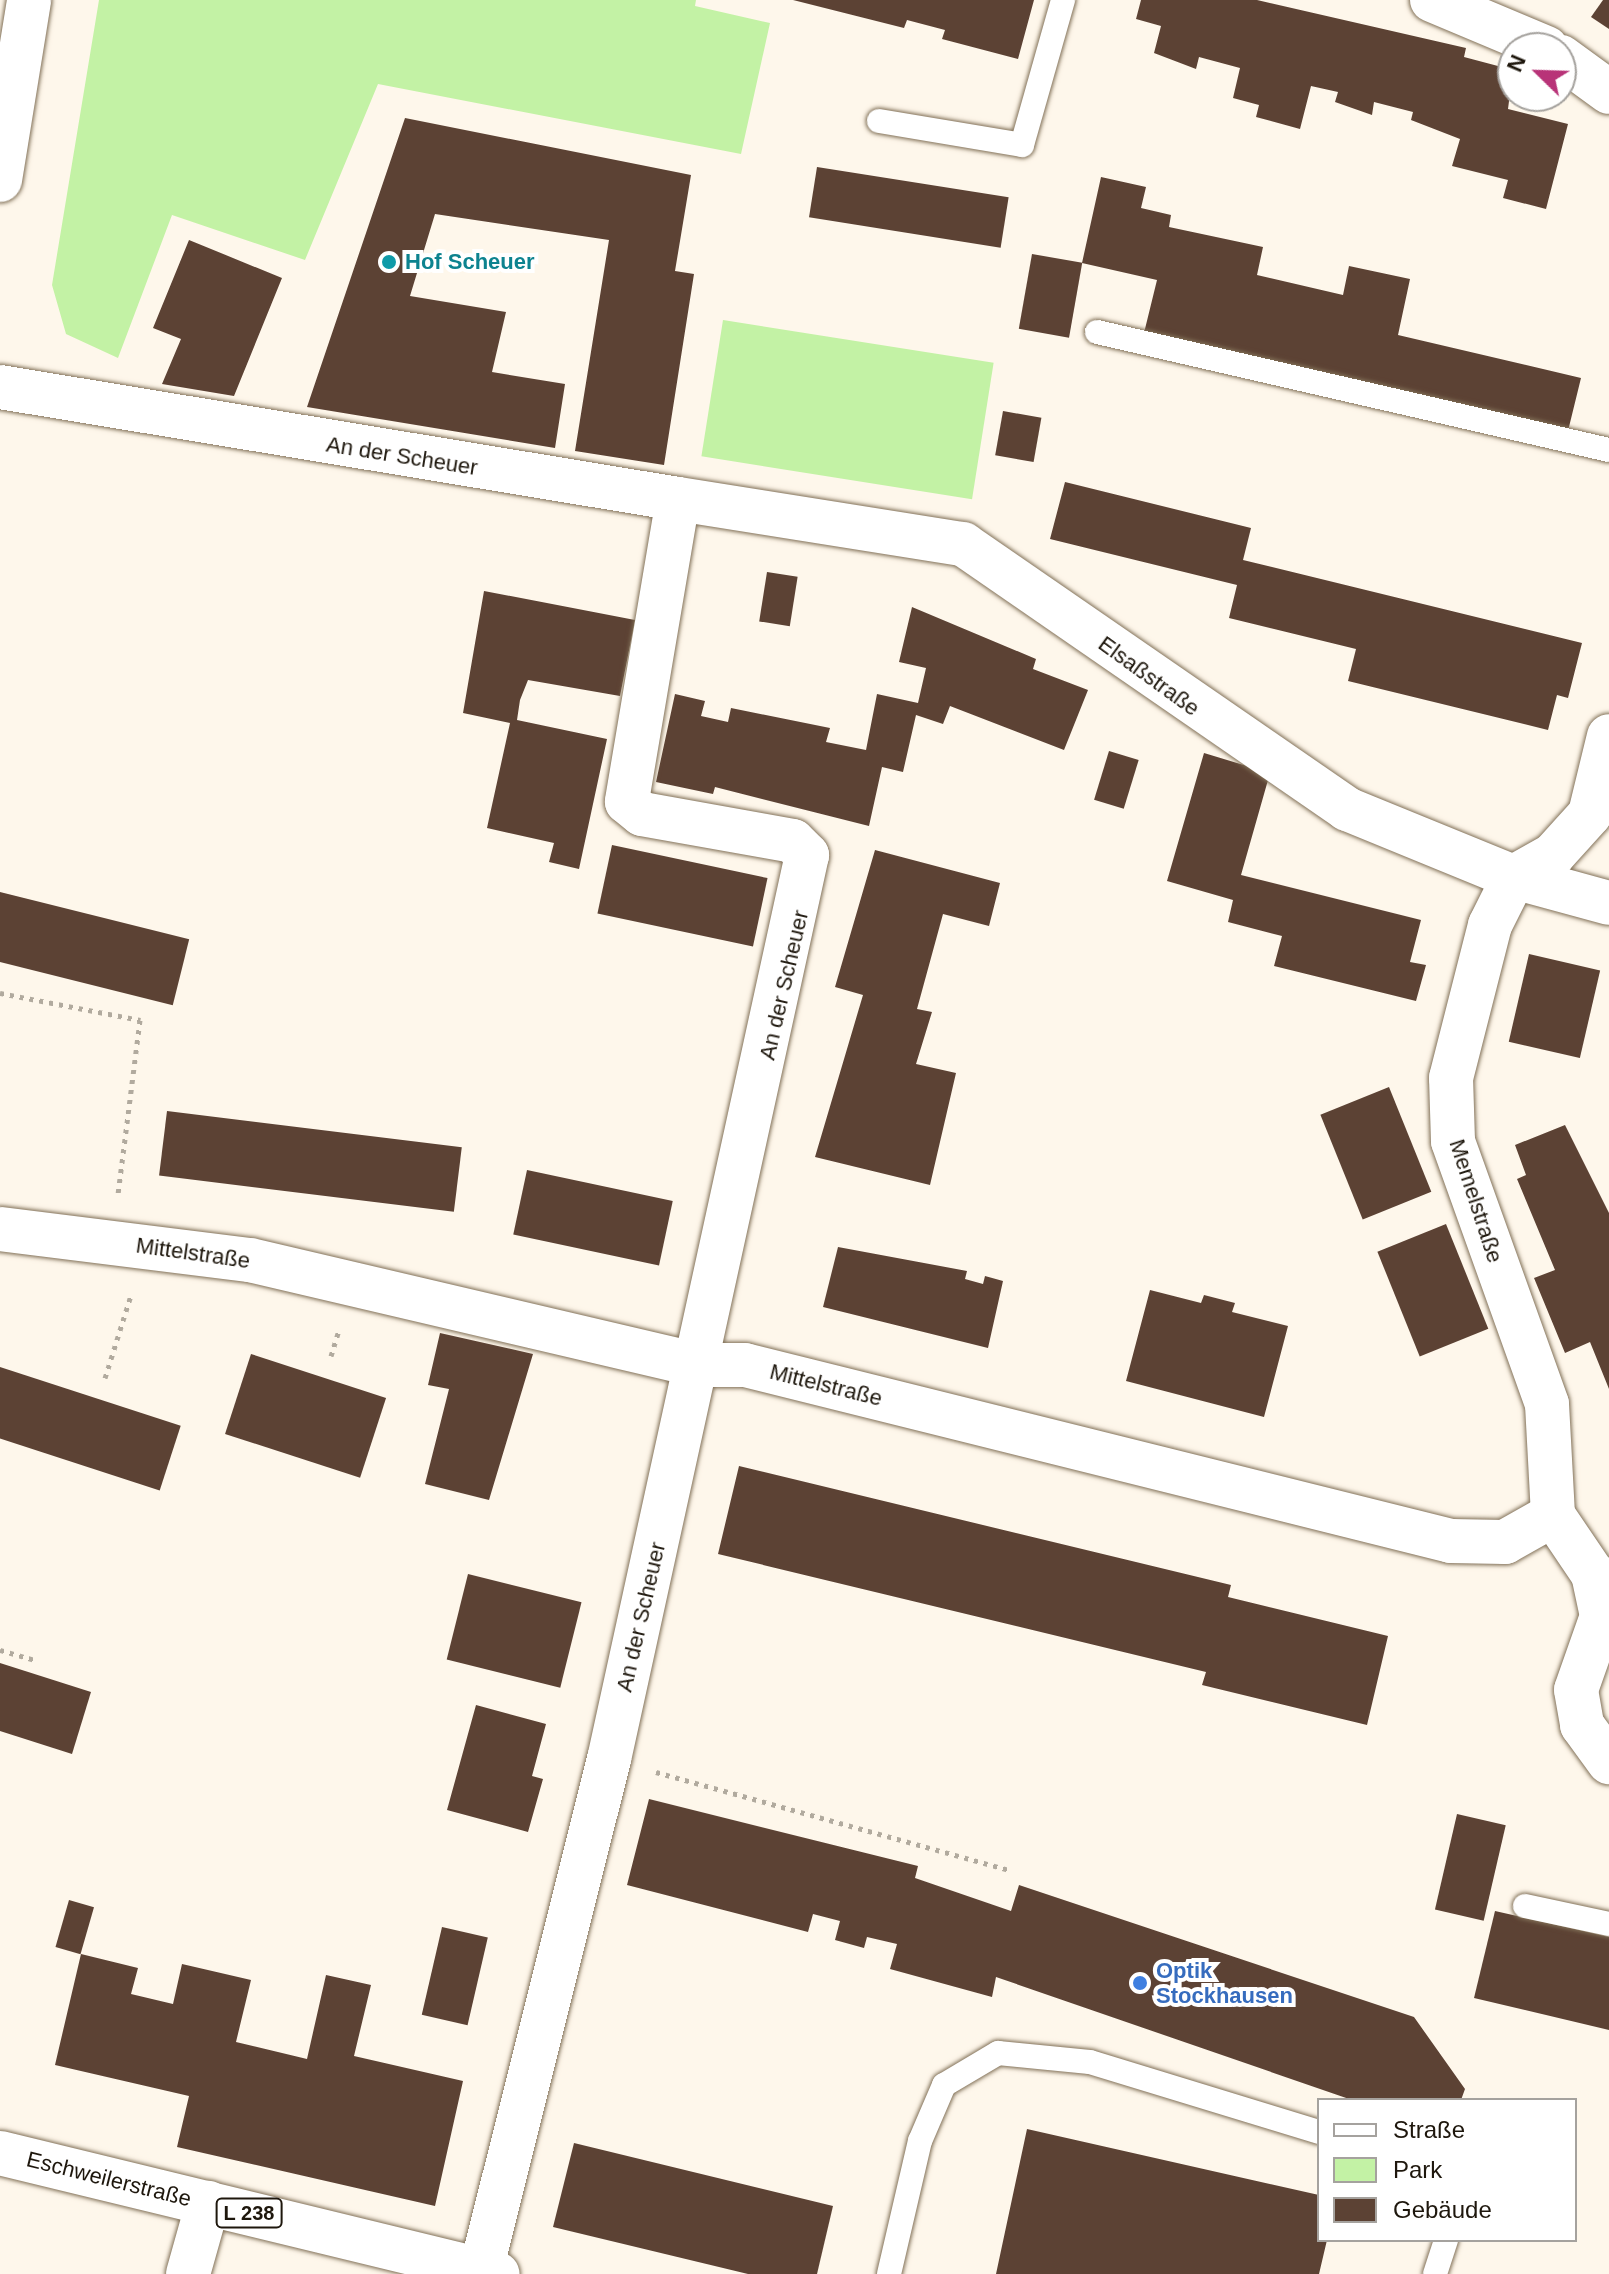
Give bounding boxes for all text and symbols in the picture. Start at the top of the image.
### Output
north arrow [1497,32,1577,112]
text: N [1502,51,1531,75]
place label: Hof Scheuer [405,249,535,275]
marker: Hof Scheuer [380,253,398,271]
street label: An der Scheuer [324,431,480,481]
street label: Elsaßstraße [1093,630,1205,722]
street label: An der Scheuer [754,908,814,1062]
street label: Memelstraße [1444,1136,1508,1266]
street label: Mittelstraße [134,1232,252,1274]
street label: Mittelstraße [767,1358,885,1412]
street label: An der Scheuer [611,1540,671,1694]
place label: Optik Stockhausen [1156,1957,1293,2008]
marker: Optik Stockhausen [1131,1974,1149,1992]
legend [1317,2098,1577,2242]
text: Straße [1393,2116,1465,2143]
street label: Eschweilerstraße [24,2146,194,2212]
text: Park [1393,2156,1442,2183]
text: Gebäude [1393,2196,1492,2223]
road number: L 238 [215,2197,283,2229]

